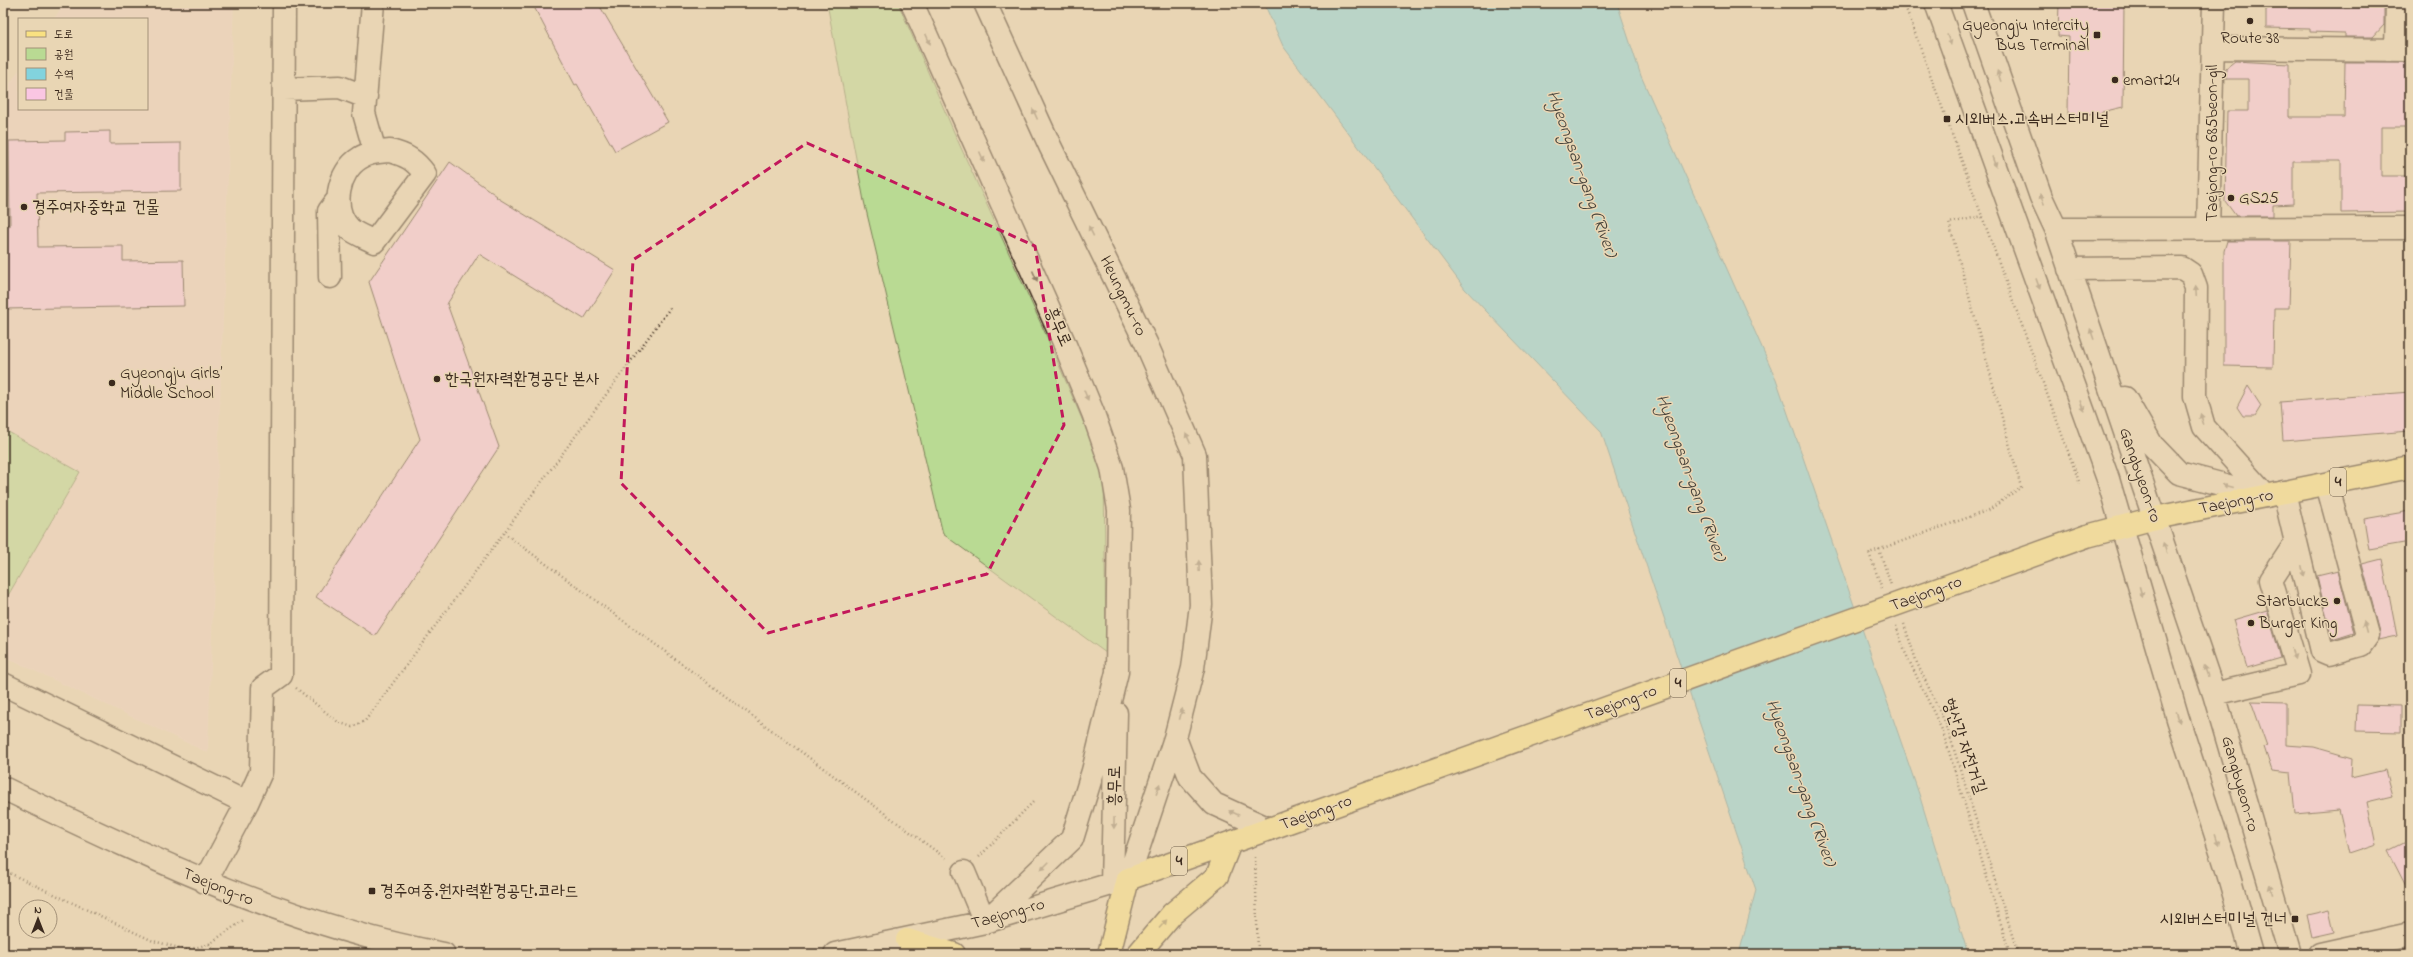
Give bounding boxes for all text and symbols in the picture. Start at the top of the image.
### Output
place label: Gyeongju Intercity Bus Terminal [1962,13,2089,58]
marker: Route 38 [2245,16,2255,26]
legend [18,18,148,110]
text: 도로 [54,26,73,44]
place label: Route 38 [2221,26,2279,51]
marker: Gyeongju Intercity Bus Terminal [2092,30,2102,40]
one-way arrow [925,33,931,44]
one-way arrow [1947,34,1953,46]
text: 공원 [54,46,73,64]
street label: Taejong-ro 685beon-gil [2200,64,2227,221]
text: 수역 [54,66,74,84]
place label: emart24 [2123,68,2179,93]
one-way arrow [1996,70,2002,82]
marker: emart24 [2110,75,2120,85]
text: 건물 [54,86,74,104]
water label: Hyeongsan-gang (River) [1539,87,1624,263]
place label: 시외버스.고속버스터미널 [1955,107,2109,132]
one-way arrow [1032,108,1038,120]
marker: 시외버스.고속버스터미널 [1942,114,1952,124]
one-way arrow [979,152,985,164]
one-way arrow [1991,156,1997,168]
place label: GS25 [2239,186,2279,211]
one-way arrow [2039,192,2045,204]
marker: GS25 [2226,193,2236,203]
place label: 경주여자중학교 건물 [32,195,159,220]
marker: 경주여자중학교 건물 [19,202,29,212]
one-way arrow [1088,225,1094,237]
street label: Heungmu-ro [1091,252,1153,341]
one-way arrow [1032,270,1038,281]
one-way arrow [2035,279,2041,291]
one-way arrow [2192,285,2199,297]
street label: 흥무로 [1038,303,1078,351]
one-way arrow [2089,327,2095,339]
place label: Gyeongju Girls’ Middle School [120,361,222,406]
place label: 한국원자력환경공단 본사 [445,367,600,392]
marker: 한국원자력환경공단 본사 [432,374,442,384]
marker: Gyeongju Girls’ Middle School [107,378,117,388]
one-way arrow [1084,390,1090,402]
water label: Hyeongsan-gang (River) [1648,391,1733,567]
one-way arrow [2079,401,2085,413]
one-way arrow [2199,413,2205,425]
street label: Gangbyeon-ro [2110,424,2168,527]
one-way arrow [1185,432,1191,443]
road number: 4 [2330,468,2346,496]
street label: Taejong-ro [2197,483,2276,523]
one-way arrow [2222,483,2234,489]
one-way arrow [2162,541,2168,553]
one-way arrow [1196,560,1203,572]
one-way arrow [2300,565,2306,577]
street label: Taejong-ro [1886,569,1966,621]
one-way arrow [2138,586,2144,598]
place label: Starbucks [2256,589,2329,614]
marker: Starbucks [2332,596,2342,606]
place label: Burger King [2258,611,2338,638]
marker: Burger King [2246,618,2256,628]
one-way arrow [2362,620,2368,633]
one-way arrow [2290,648,2296,660]
one-way arrow [2203,665,2209,677]
road number: 4 [1670,669,1686,697]
street label: Taejong-ro [1581,678,1661,730]
street label: 형산강 자전거길 [1935,695,1993,798]
water label: Hyeongsan-gang (River) [1758,696,1843,872]
one-way arrow [1178,708,1184,720]
one-way arrow [2175,711,2181,723]
street label: Gangbyeon-ro [2212,733,2266,836]
street label: 흥무로 [1102,765,1128,807]
one-way arrow [1155,782,1161,794]
street label: Taejong-ro [1276,788,1356,840]
one-way arrow [1228,810,1239,816]
one-way arrow [1111,817,1117,830]
one-way arrow [2215,835,2221,847]
road number: 4 [1171,847,1187,875]
street label: Taejong-ro [178,861,258,915]
one-way arrow [1040,861,1050,871]
place label: 경주여중.원자력환경공단.코라드 [380,879,578,904]
one-way arrow [2268,883,2274,895]
marker: 경주여중.원자력환경공단.코라드 [367,886,377,896]
street label: Taejong-ro [968,892,1048,938]
north arrow [18,899,58,939]
text: N [34,902,42,918]
place label: 시외버스터미널 건너 [2160,907,2287,932]
marker: 시외버스터미널 건너 [2290,914,2300,924]
one-way arrow [1158,919,1167,929]

